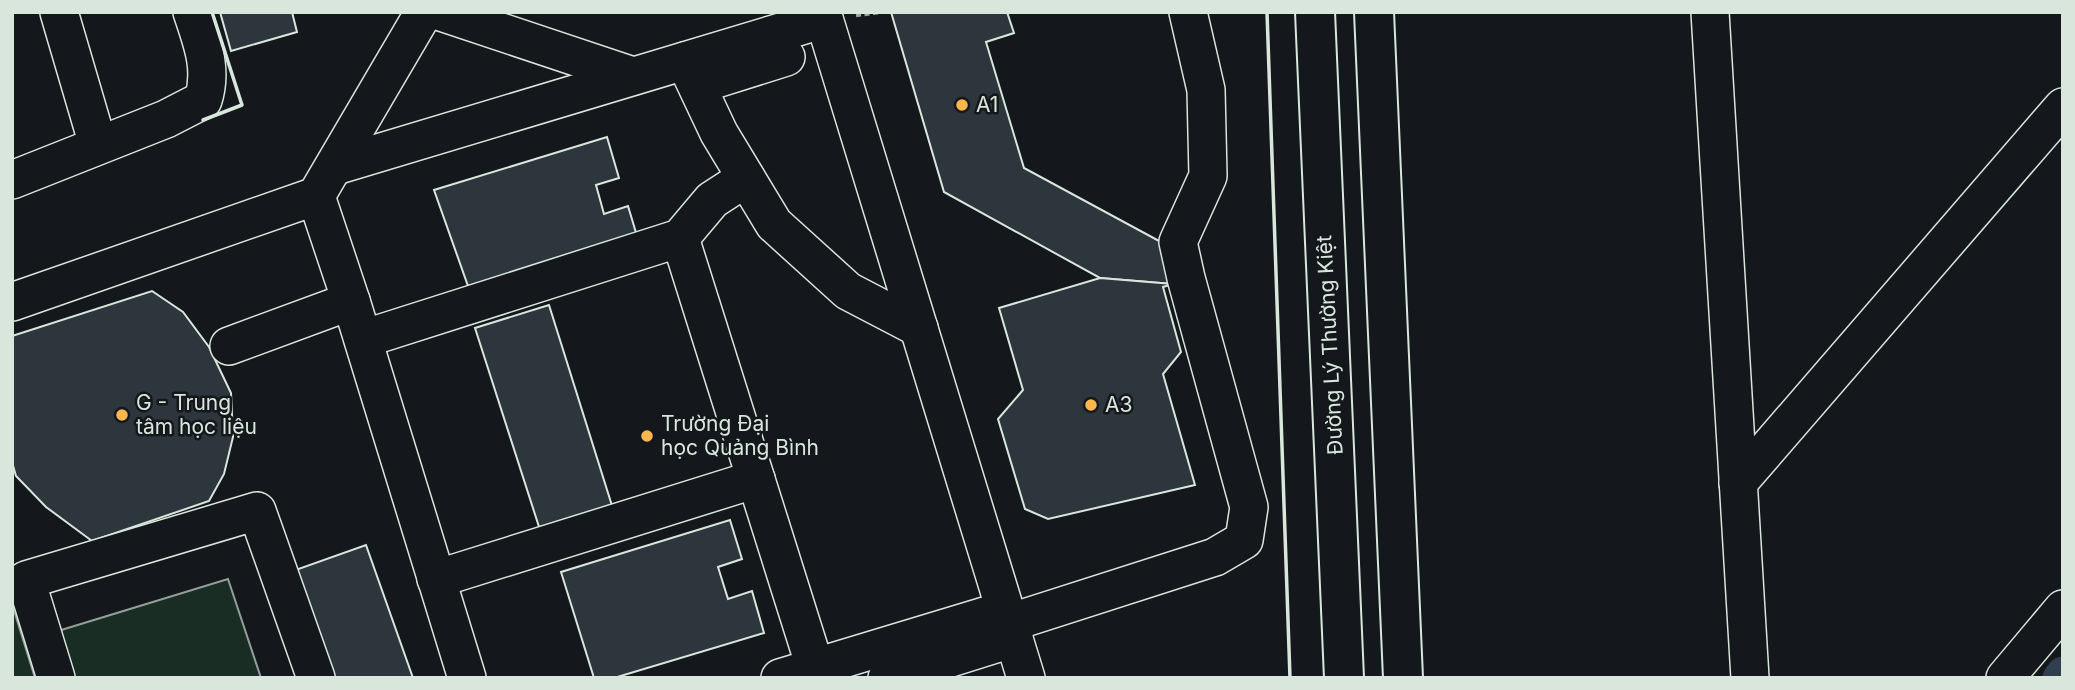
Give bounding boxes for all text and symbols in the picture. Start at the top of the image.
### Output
place label: A1 [976,92,998,117]
marker: A1 [954,97,970,113]
street label: Đường Lý Thường Kiệt [1311,234,1348,456]
place label: G - Trung tâm học liệu [136,390,257,439]
place label: A3 [1105,392,1132,417]
marker: A3 [1083,397,1099,413]
marker: G - Trung tâm học liệu [114,407,130,423]
place label: Trường Đại học Quảng Bình [661,411,819,460]
marker: Trường Đại học Quảng Bình [639,428,655,444]

